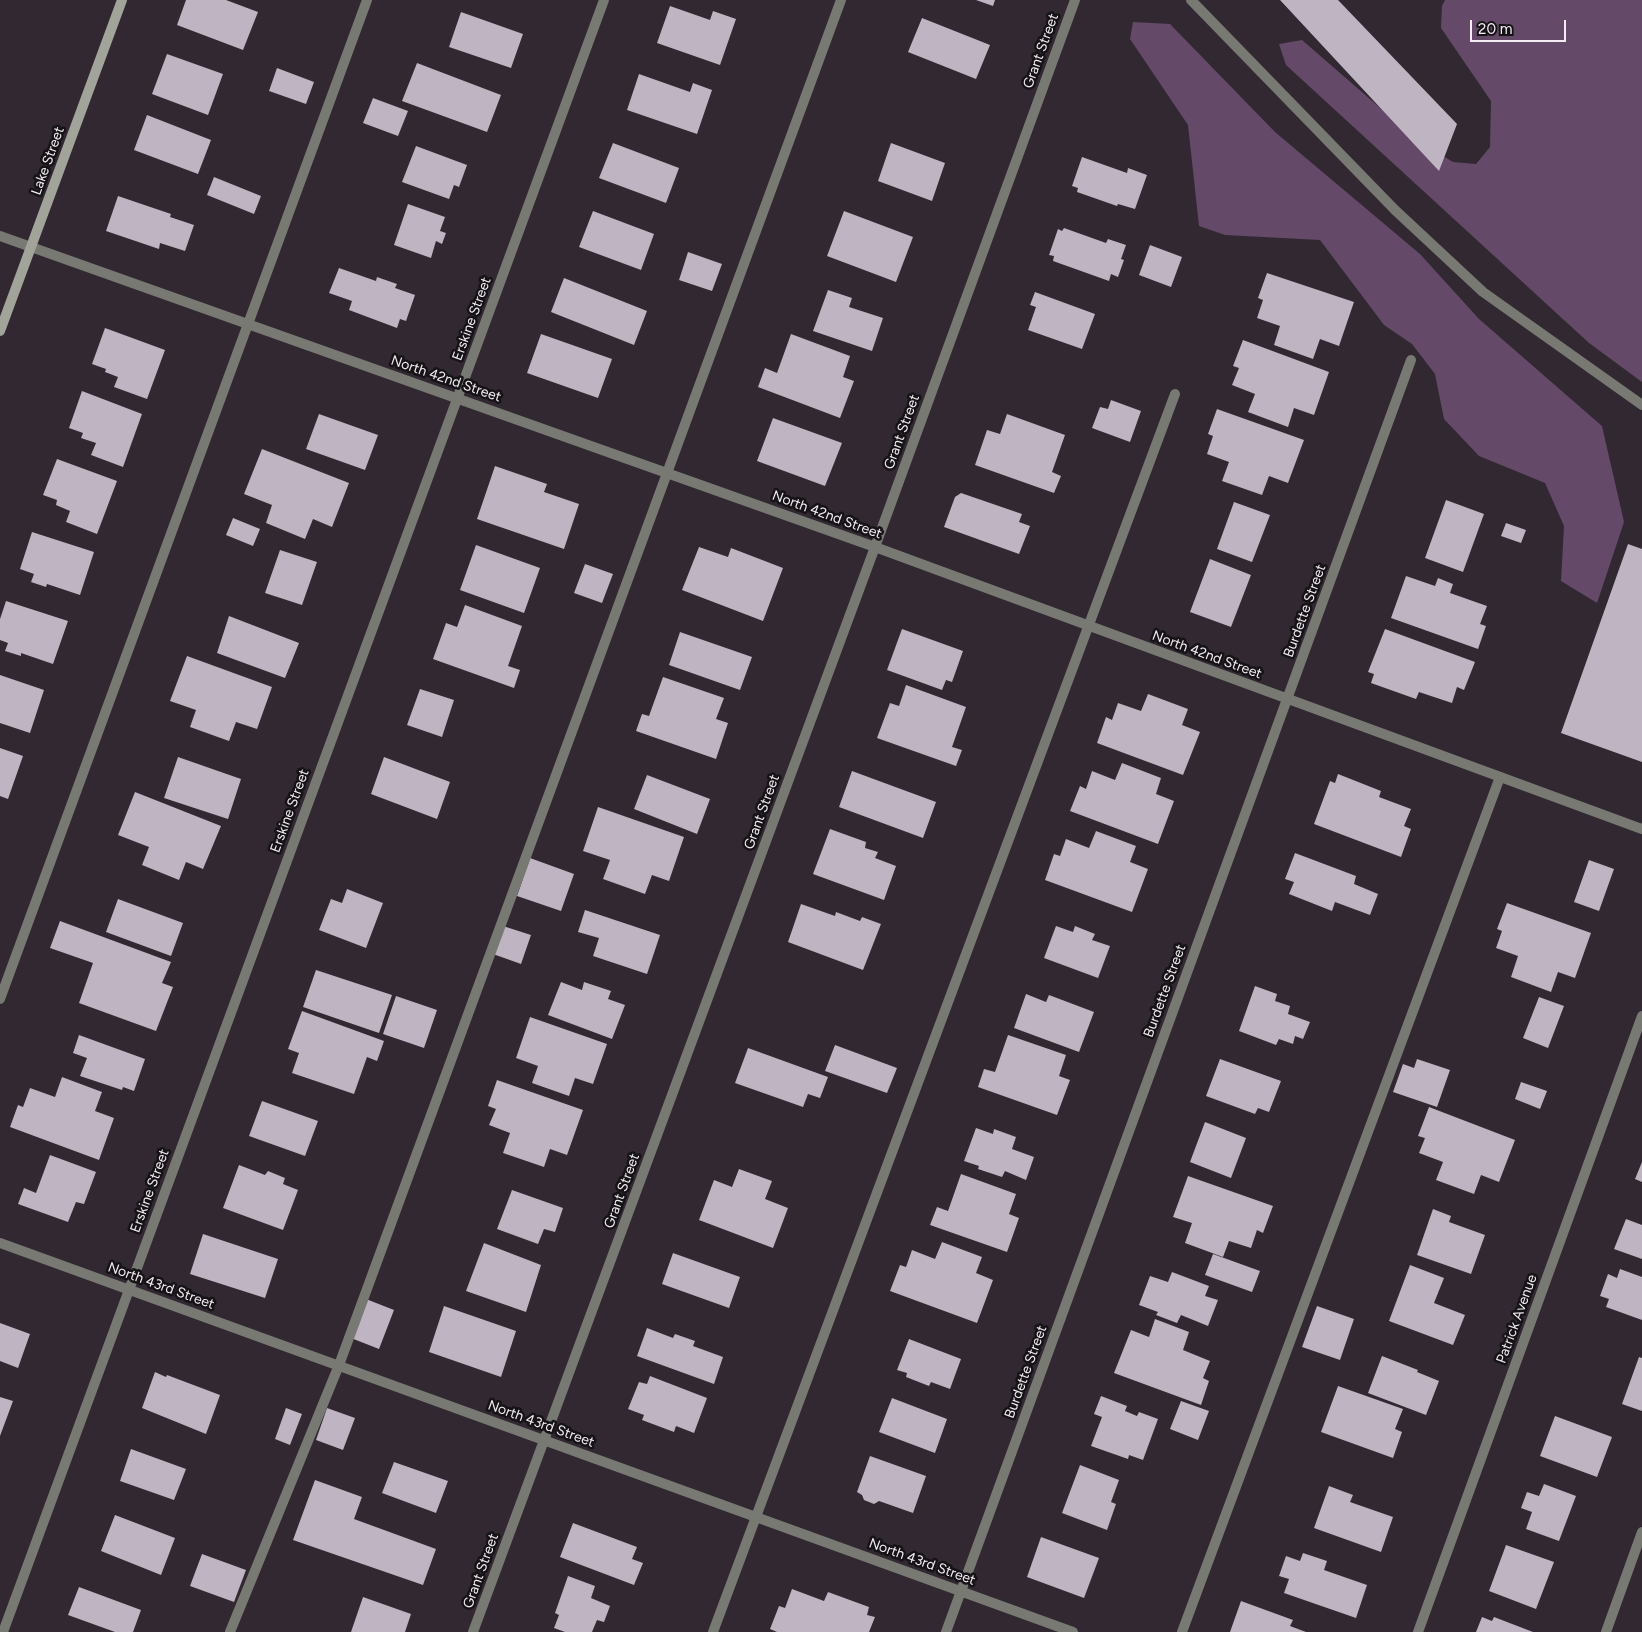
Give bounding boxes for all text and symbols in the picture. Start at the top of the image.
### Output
scale bar [1472,10,1568,42]
street label: Grant Street [1020,11,1062,91]
text: 20 m [1478,20,1512,38]
street label: Lake Street [28,125,68,197]
street label: Erskine Street [449,275,495,363]
street label: North 42nd Street [389,352,503,406]
street label: Grant Street [881,392,923,472]
street label: North 42nd Street [770,487,884,543]
street label: Burdette Street [1280,562,1330,660]
street label: North 42nd Street [1150,627,1264,683]
street label: Erskine Street [267,767,313,855]
street label: Grant Street [741,772,783,852]
street label: Burdette Street [1140,942,1190,1040]
street label: Erskine Street [127,1147,173,1235]
street label: Grant Street [601,1151,643,1231]
street label: North 43rd Street [105,1259,217,1313]
street label: Patrick Avenue [1493,1272,1541,1366]
street label: Burdette Street [1001,1323,1051,1421]
street label: North 43rd Street [485,1397,597,1451]
street label: Grant Street [460,1531,502,1611]
street label: North 43rd Street [866,1535,978,1589]

